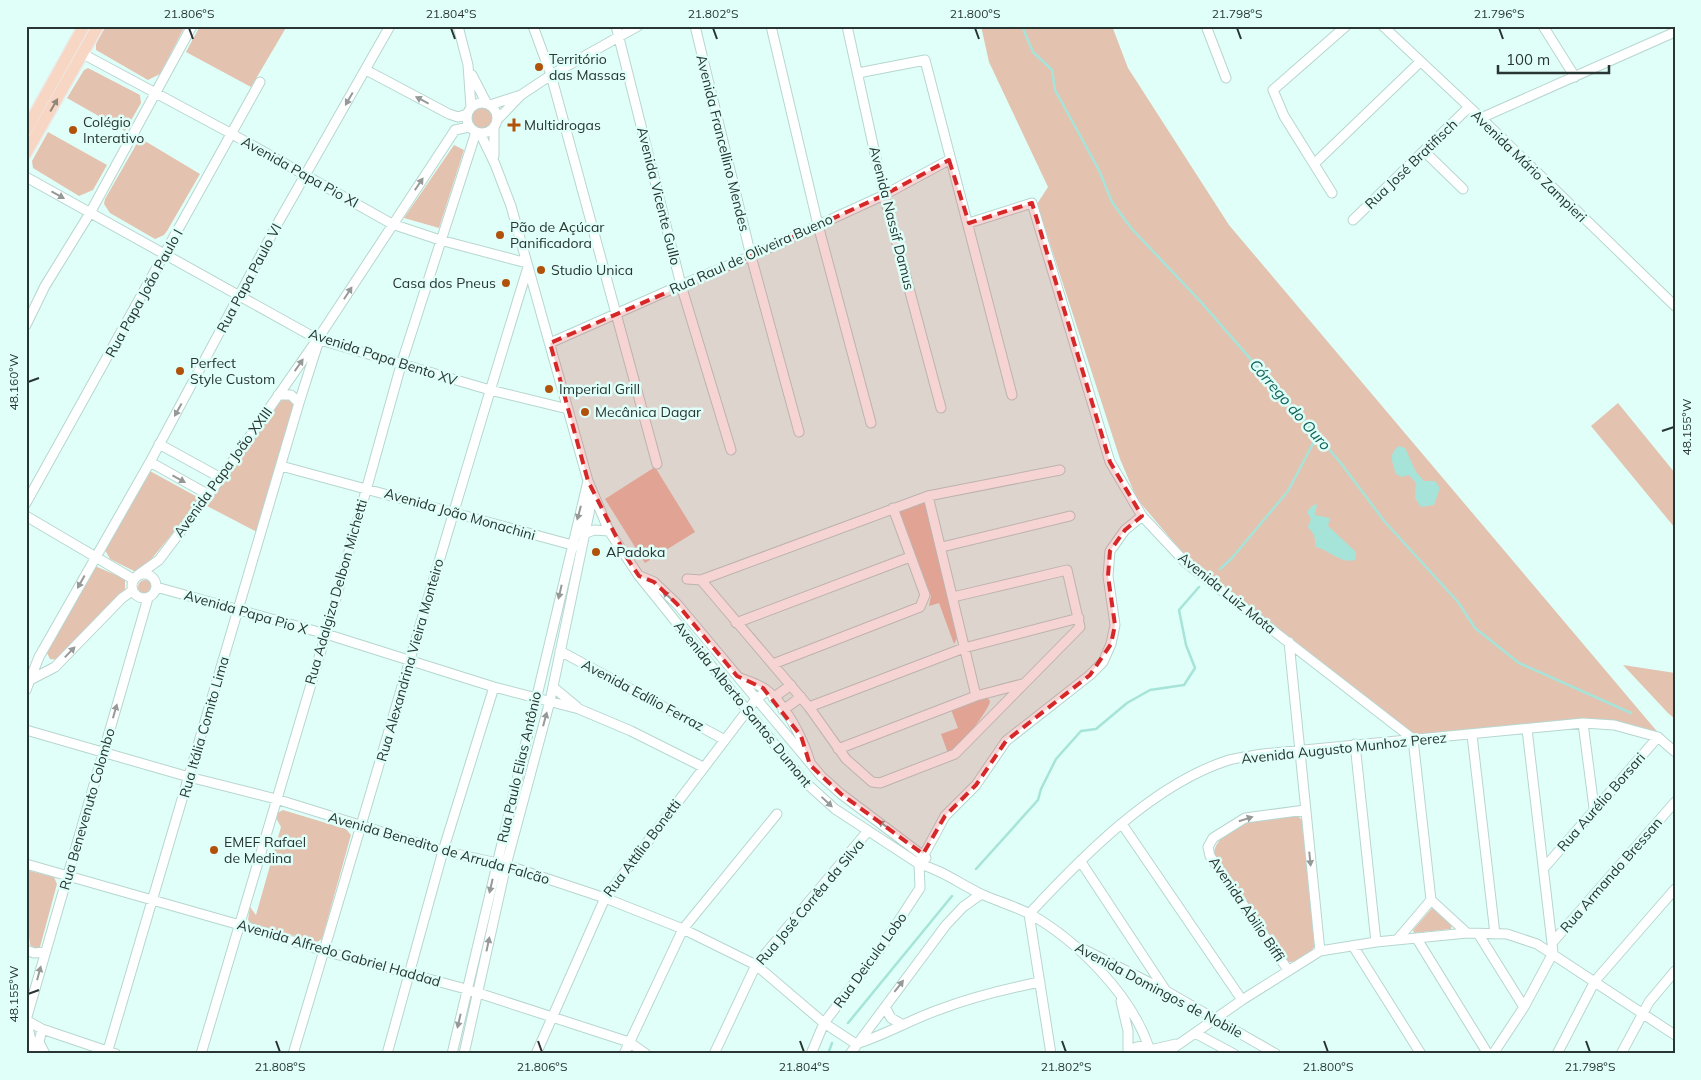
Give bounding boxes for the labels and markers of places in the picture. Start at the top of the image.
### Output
place label: Território das Massas [549,50,626,84]
marker: Território das Massas [533,61,545,73]
place label: Colégio Interativo [83,113,144,147]
place label: Multidrogas [524,116,601,134]
marker: Multidrogas [508,119,520,131]
marker: Colégio Interativo [67,124,79,136]
place label: Pão de Açúcar Panificadora [510,218,605,252]
marker: Pão de Açúcar Panificadora [494,229,506,241]
place label: Studio Unica [551,261,633,279]
marker: Studio Unica [535,264,547,276]
place label: Casa dos Pneus [392,274,496,292]
marker: Casa dos Pneus [500,277,512,289]
place label: Perfect Style Custom [190,354,275,388]
marker: Perfect Style Custom [174,365,186,377]
place label: Imperial Grill [559,380,640,398]
marker: Imperial Grill [543,383,555,395]
place label: Mecânica Dagar [595,403,702,421]
marker: Mecânica Dagar [579,406,591,418]
place label: APadoka [606,543,665,561]
marker: APadoka [590,546,602,558]
place label: EMEF Rafael de Medina [224,833,306,867]
marker: EMEF Rafael de Medina [208,844,220,856]

